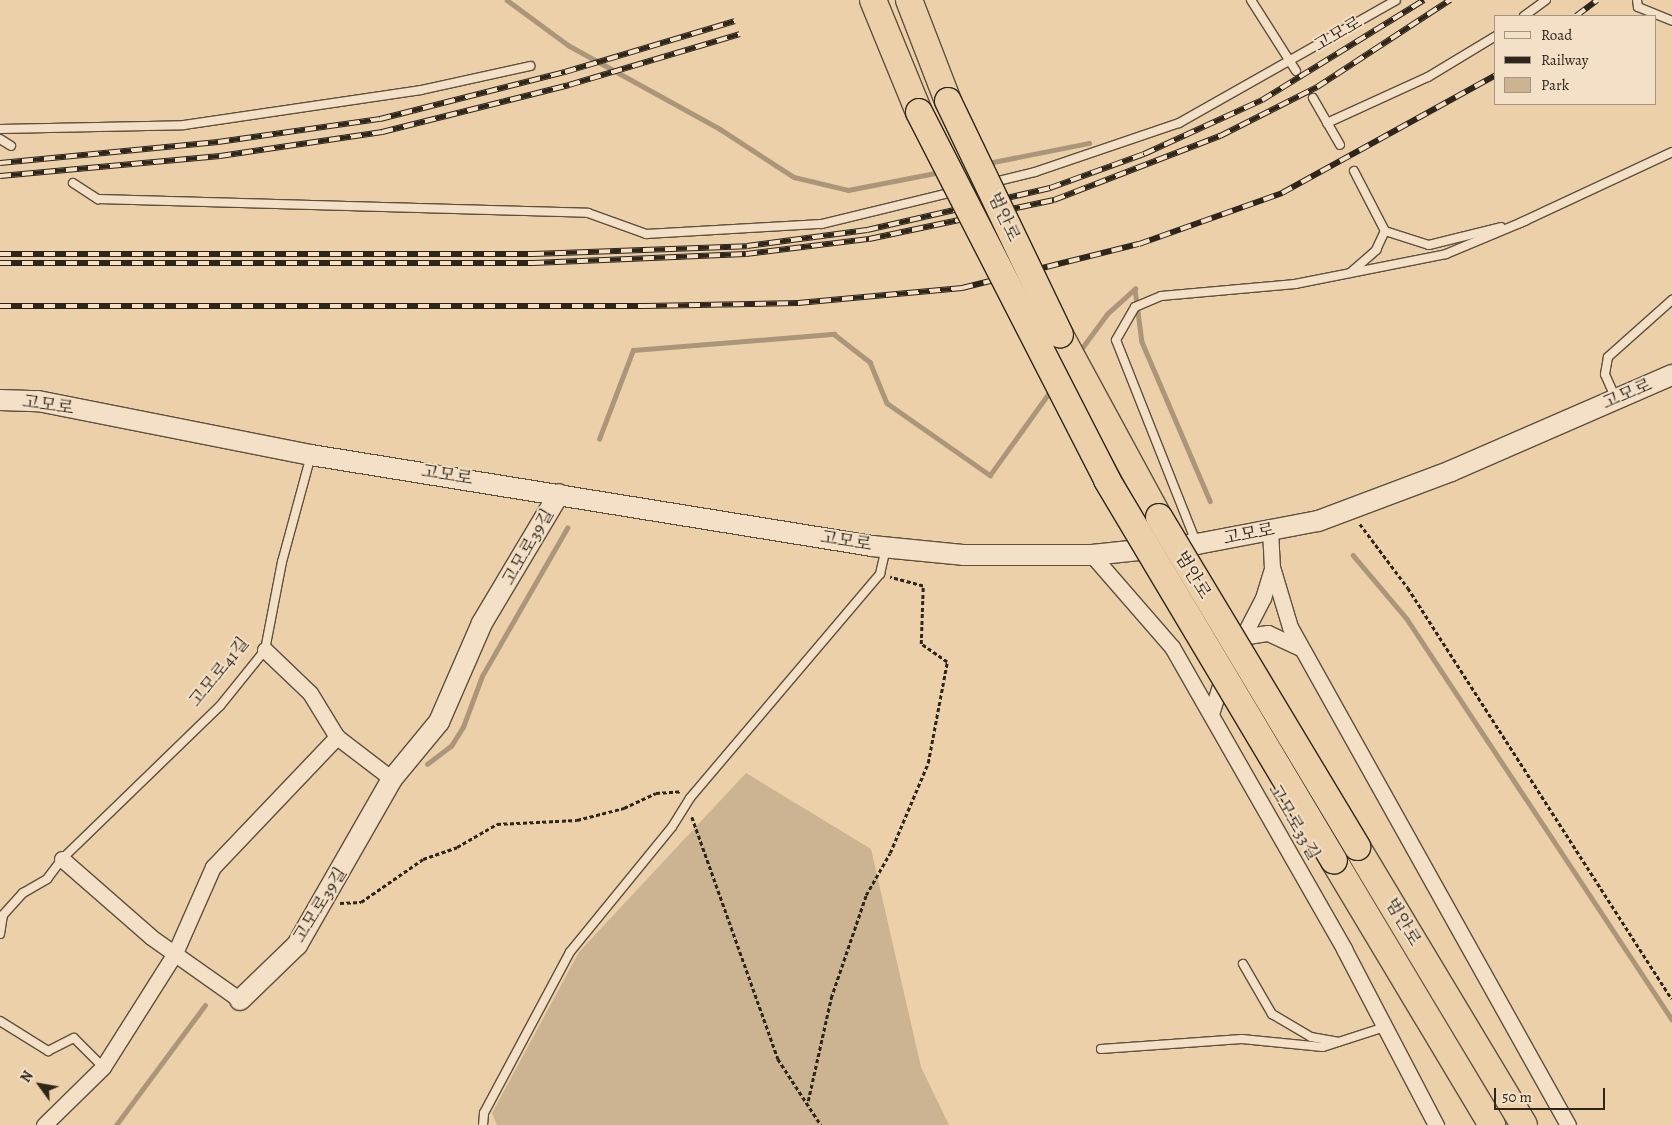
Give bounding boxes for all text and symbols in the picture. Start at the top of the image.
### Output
street label: 고모로 [1310,12,1366,56]
legend [1494,15,1657,105]
text: Road [1541,25,1572,45]
text: Railway [1541,50,1588,70]
text: Park [1541,75,1569,95]
street label: 범안로 [983,189,1025,245]
street label: 고모로 [1599,374,1655,414]
street label: 고모로 [21,391,75,419]
street label: 고모로 [420,460,474,490]
street label: 고모로39길 [497,505,559,589]
street label: 고모로 [1221,518,1277,550]
street label: 고모로 [819,526,873,556]
street label: 범안로 [1170,547,1216,603]
street label: 고모로41길 [184,633,254,711]
street label: 고모로33길 [1264,780,1324,864]
street label: 고모로39길 [288,863,352,947]
street label: 범안로 [1380,894,1426,950]
north arrow [15,1060,65,1110]
text: N [16,1067,38,1086]
scale bar [1497,1078,1608,1110]
text: 50 m [1502,1087,1532,1107]

